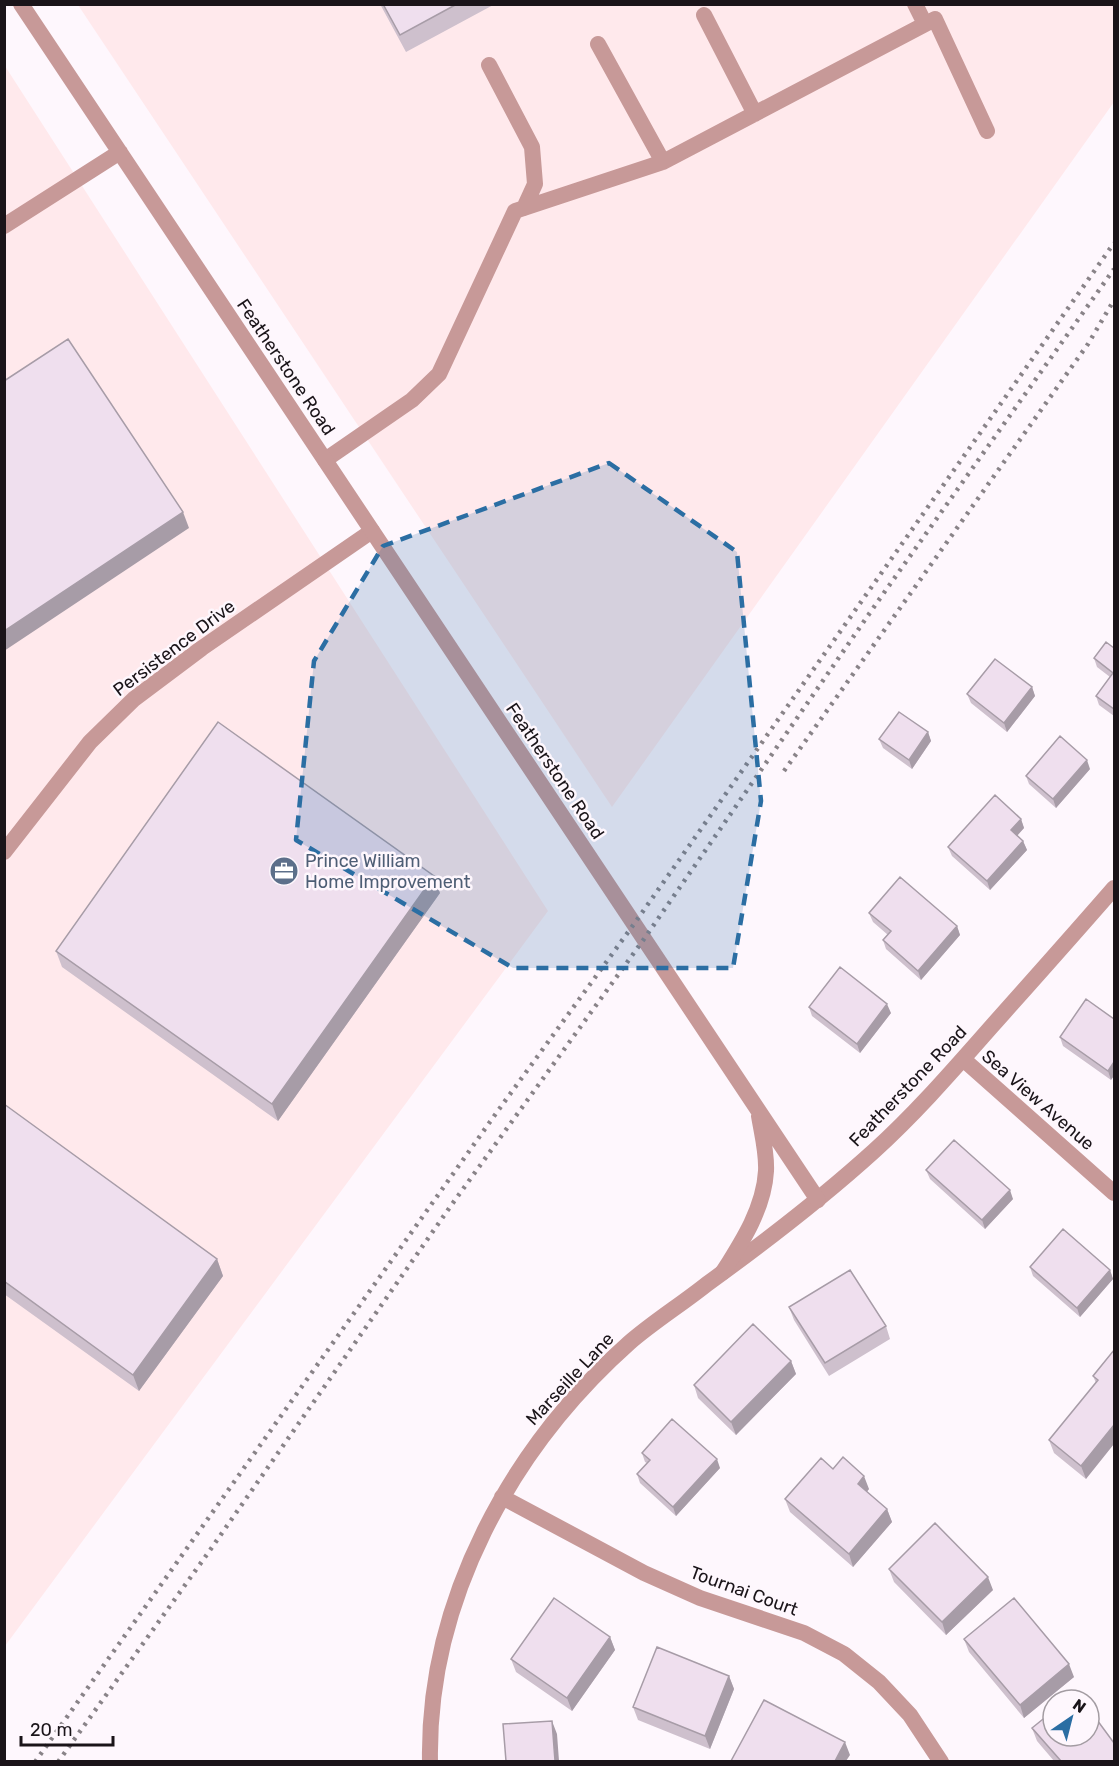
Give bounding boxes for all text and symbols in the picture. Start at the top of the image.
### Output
street label: Featherstone Road [232,295,340,439]
street label: Persistence Drive [109,595,239,701]
street label: Featherstone Road [501,699,609,843]
place label: Prince William Home Improvement [305,850,471,893]
office icon: Prince William Home Improvement [268,855,300,887]
street label: Featherstone Road [845,1021,971,1151]
street label: Sea View Avenue [977,1045,1099,1155]
street label: Marseille Lane [521,1328,619,1430]
street label: Tournai Court [687,1561,801,1621]
north arrow [1041,1688,1101,1748]
text: N [1069,1695,1089,1717]
scale bar [21,1709,112,1747]
text: 20 m [30,1719,72,1741]

